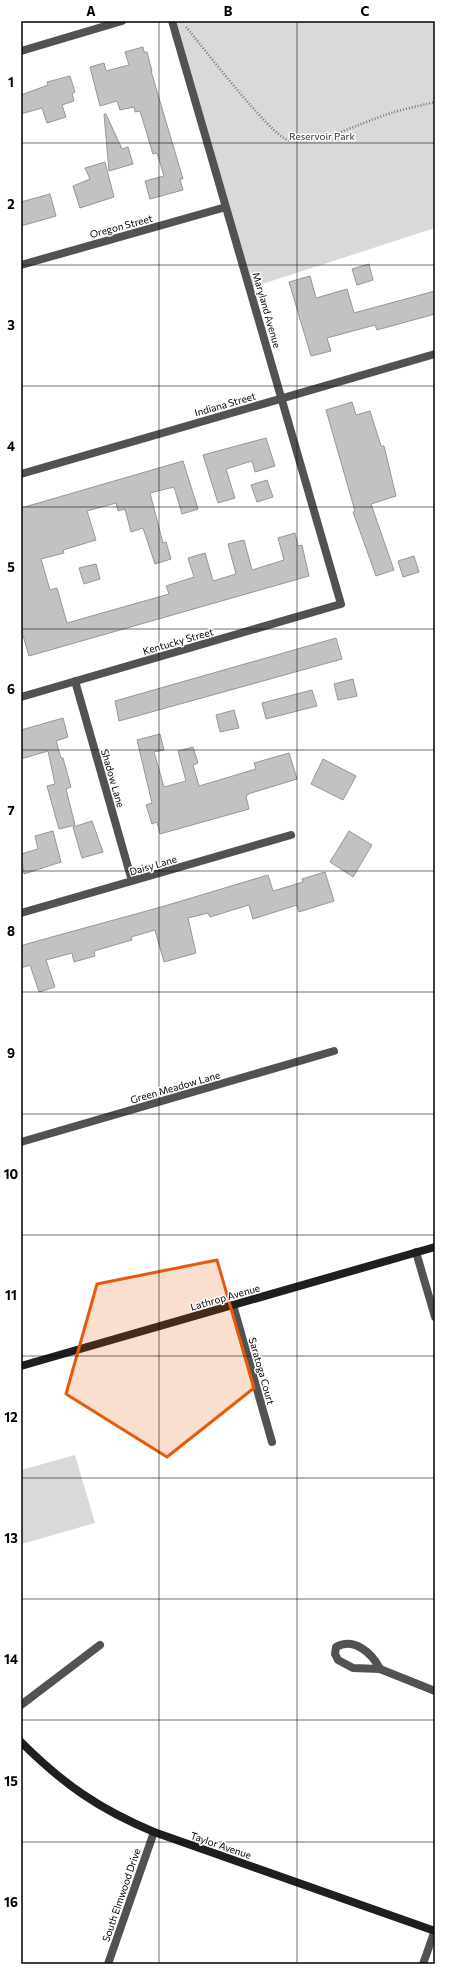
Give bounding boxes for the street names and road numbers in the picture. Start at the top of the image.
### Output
street label: Oregon Street [88,212,154,240]
street label: Maryland Avenue [250,271,284,349]
street label: Indiana Street [193,390,257,418]
street label: Kentucky Street [141,625,215,657]
street label: Shadow Lane [99,747,127,809]
street label: Daisy Lane [128,853,178,877]
street label: Green Meadow Lane [129,1068,221,1106]
street label: Lathrop Avenue [189,1281,261,1313]
street label: Saratoga Court [247,1336,277,1406]
street label: Taylor Avenue [189,1829,253,1861]
street label: South Elmwood Drive [99,1847,143,1943]

